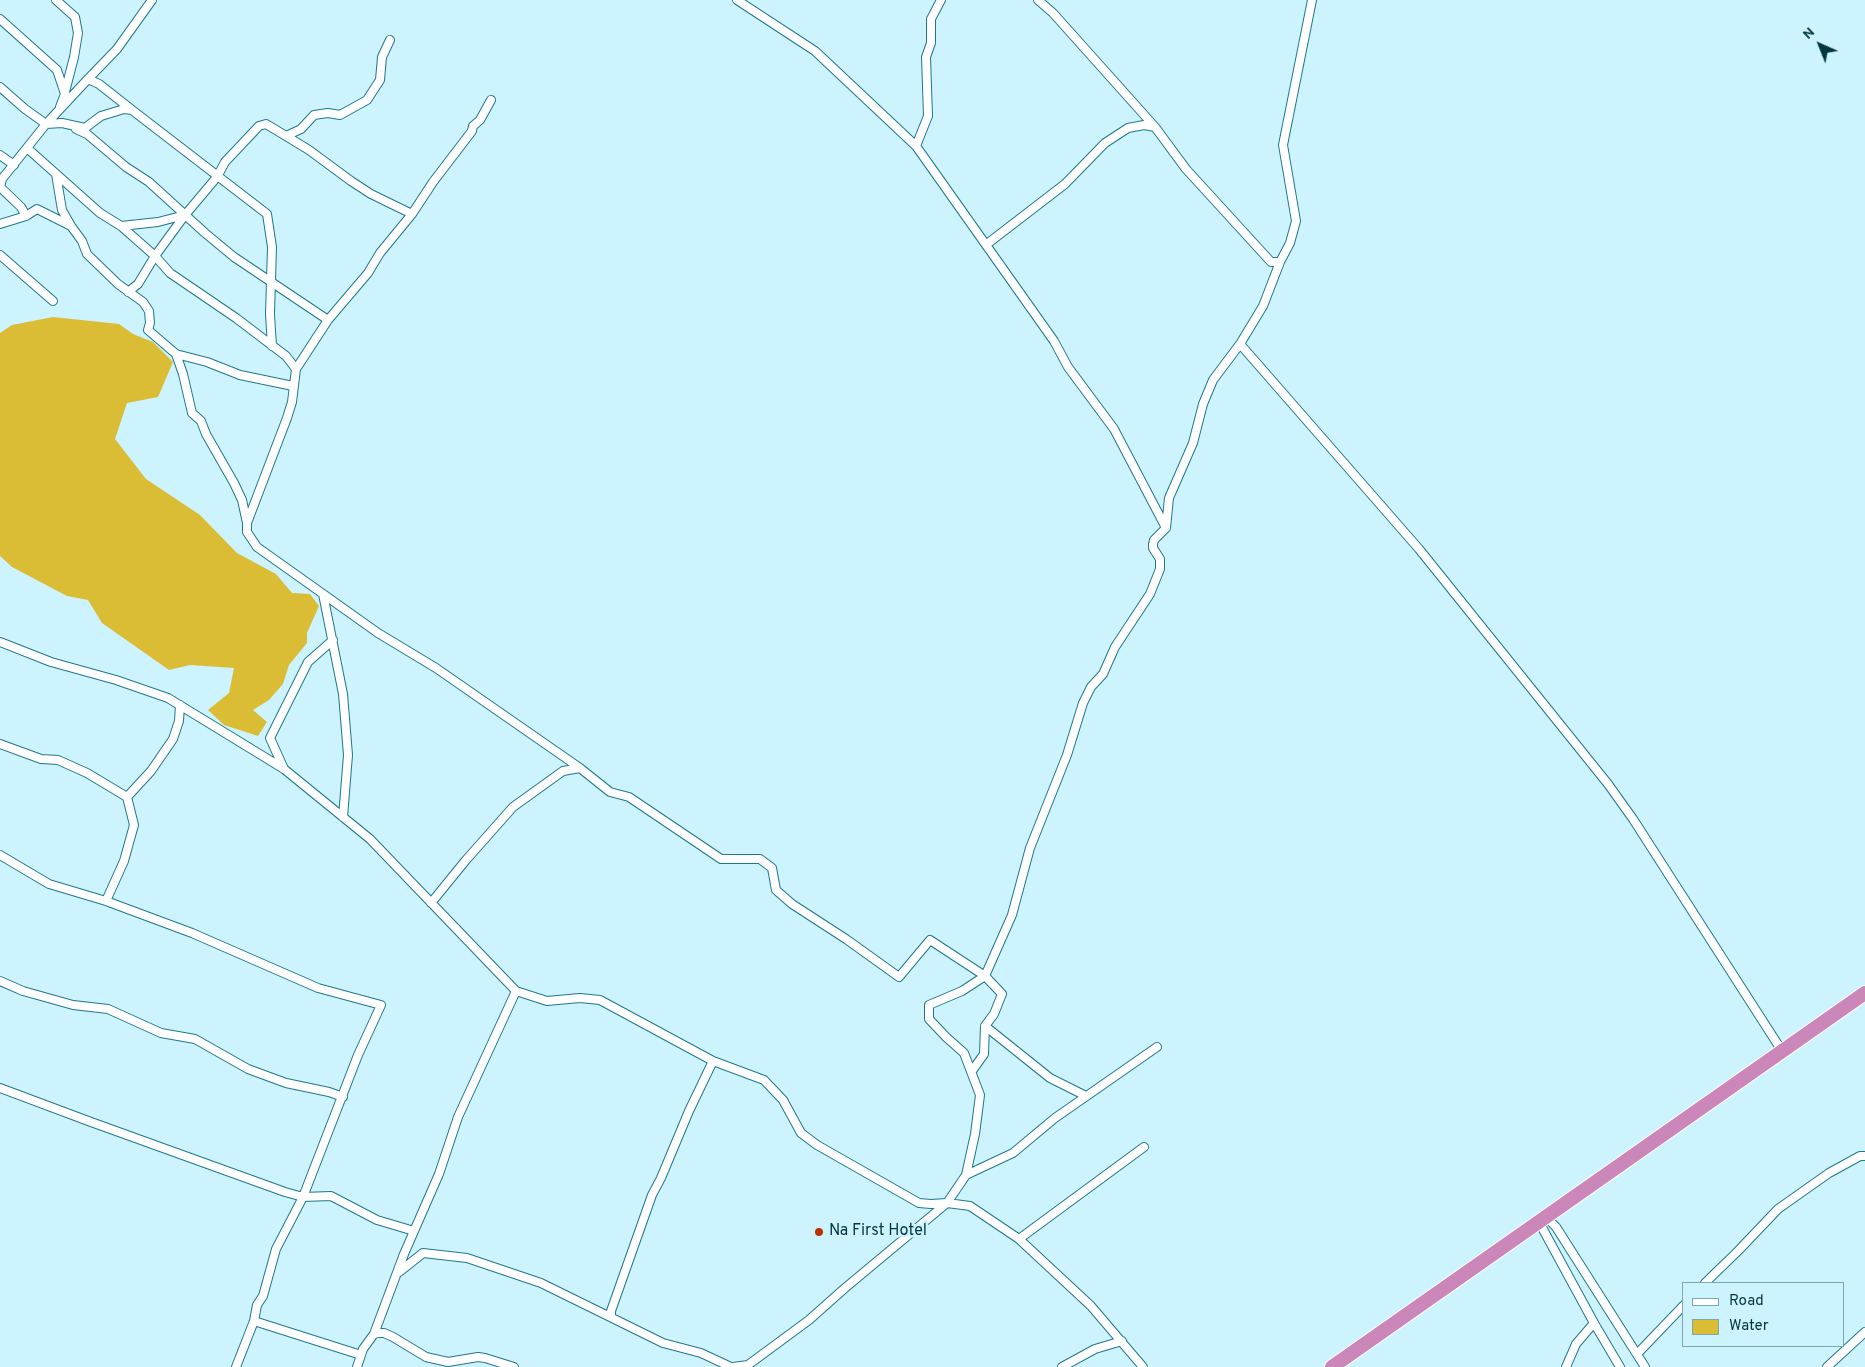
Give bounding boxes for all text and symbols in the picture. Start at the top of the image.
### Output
north arrow [1795,20,1845,70]
text: N [1800,24,1819,43]
place label: Na First Hotel [829,1222,927,1242]
marker: Na First Hotel [813,1226,825,1238]
legend [1682,1282,1845,1347]
text: Road [1729,1292,1764,1311]
text: Water [1729,1317,1768,1336]

